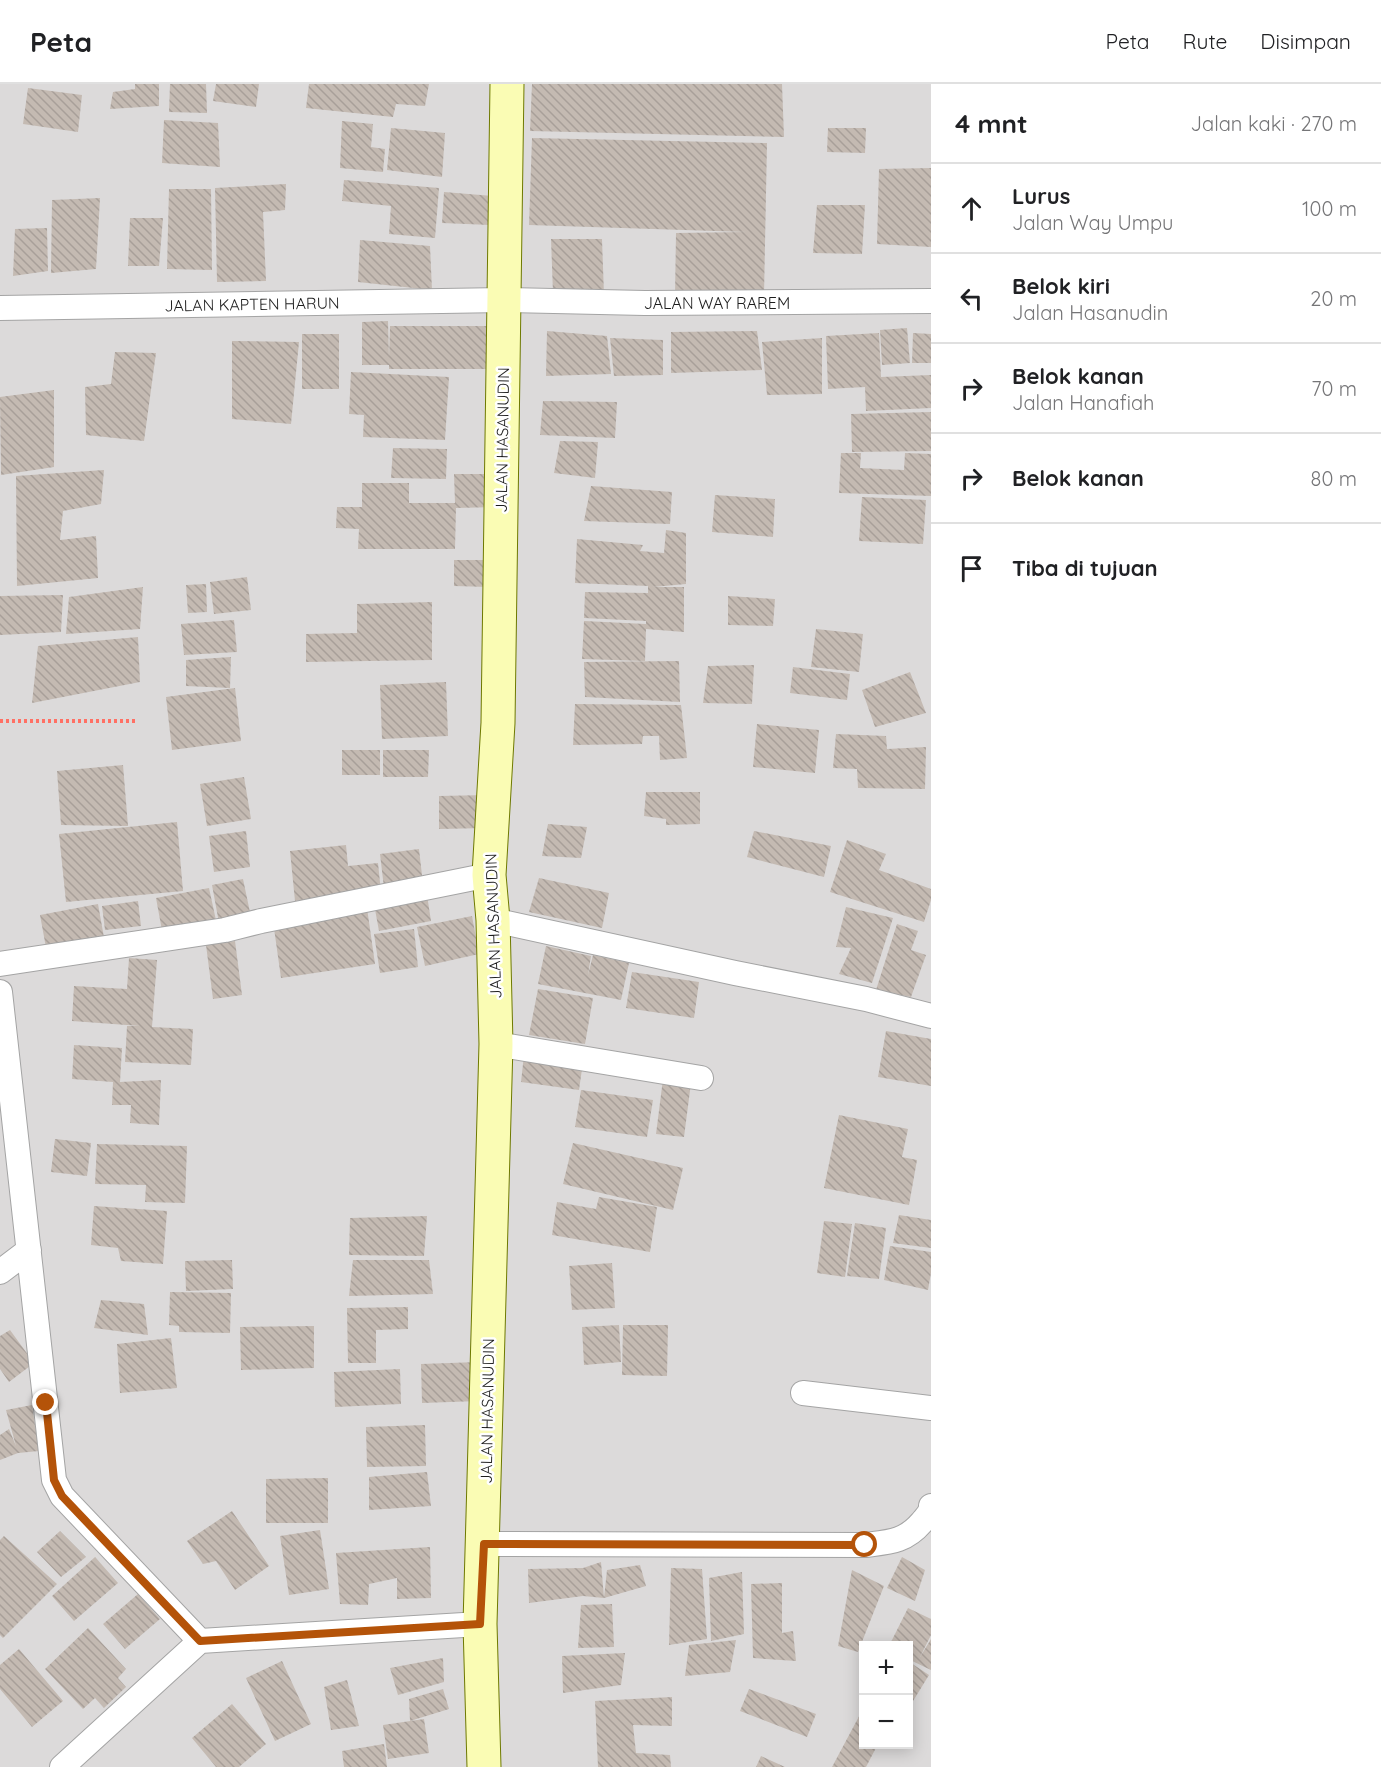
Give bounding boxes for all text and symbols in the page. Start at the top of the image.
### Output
text: Peta [30,24,92,59]
text: Peta [1106,28,1150,54]
text: Rute [1183,28,1227,54]
text: Disimpan [1260,28,1351,54]
text: 4 mnt [955,107,1028,140]
text: Jalan kaki · 270 m [1191,111,1357,136]
text: Lurus [1012,182,1070,210]
icon: ahead [955,192,988,225]
text: 100 m [1302,196,1357,221]
text: Jalan Way Umpu [1012,210,1173,235]
text: Belok kiri [1012,272,1110,300]
icon: left [955,282,988,315]
text: 20 m [1310,286,1357,311]
street label: JALAN KAPTEN HARUN [164,292,340,316]
street label: JALAN WAY RAREM [644,293,790,313]
text: Jalan Hasanudin [1012,300,1168,325]
text: Belok kanan [1012,362,1144,390]
street label: JALAN HASANUDIN [491,367,513,513]
icon: right [955,372,988,405]
text: 70 m [1311,376,1357,401]
text: Jalan Hanafiah [1012,390,1154,415]
icon: right [955,462,988,495]
text: Belok kanan [1012,464,1144,492]
text: 80 m [1311,466,1357,491]
icon: arrive [955,552,988,585]
text: Tiba di tujuan [1012,554,1158,582]
street label: JALAN HASANUDIN [480,853,506,999]
street label: JALAN HASANUDIN [476,1338,498,1484]
route end [32,1389,58,1415]
route start [851,1531,877,1557]
map controls [859,1641,913,1749]
button: + [859,1641,913,1695]
button: − [859,1695,913,1749]

